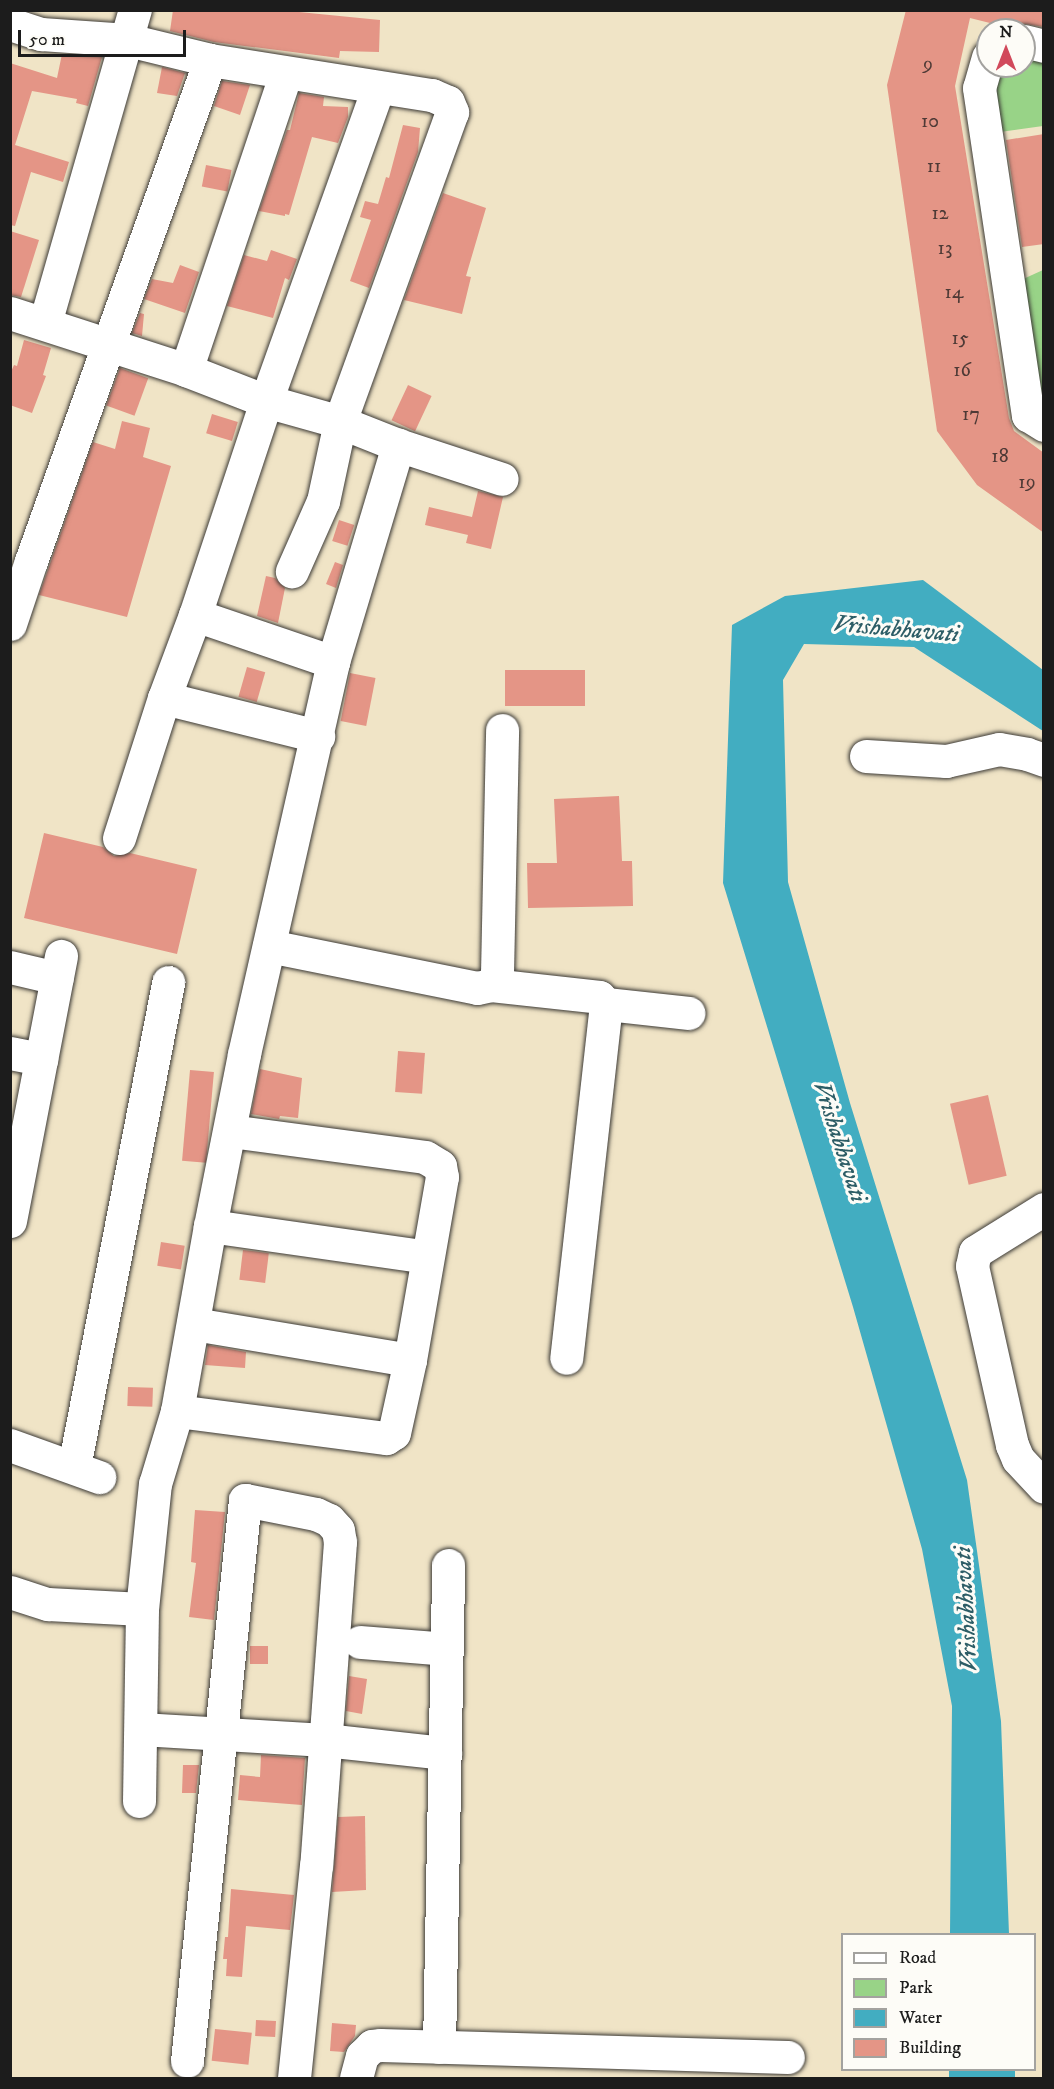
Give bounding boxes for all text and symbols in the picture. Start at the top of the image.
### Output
scale bar [21,18,189,56]
north arrow [976,18,1036,78]
text: N [999,22,1013,42]
text: 50 m [29,29,65,51]
house number: 9 [923,52,933,76]
house number: 10 [921,109,939,133]
house number: 11 [927,154,941,178]
house number: 12 [931,201,949,225]
house number: 13 [938,236,952,260]
house number: 14 [945,280,963,304]
house number: 15 [951,326,969,350]
house number: 16 [953,358,971,382]
house number: 17 [962,402,980,426]
house number: 18 [991,444,1009,468]
house number: 19 [1018,470,1036,494]
water label: Vrishabhavati [832,610,960,650]
water label: Vrishabhavati [806,1078,872,1206]
water label: Vrishabhavati [949,1546,985,1672]
legend [841,1933,1036,2071]
text: Road [899,1947,936,1969]
text: Park [899,1977,933,1999]
text: Water [899,2007,942,2029]
text: Building [899,2037,961,2059]

